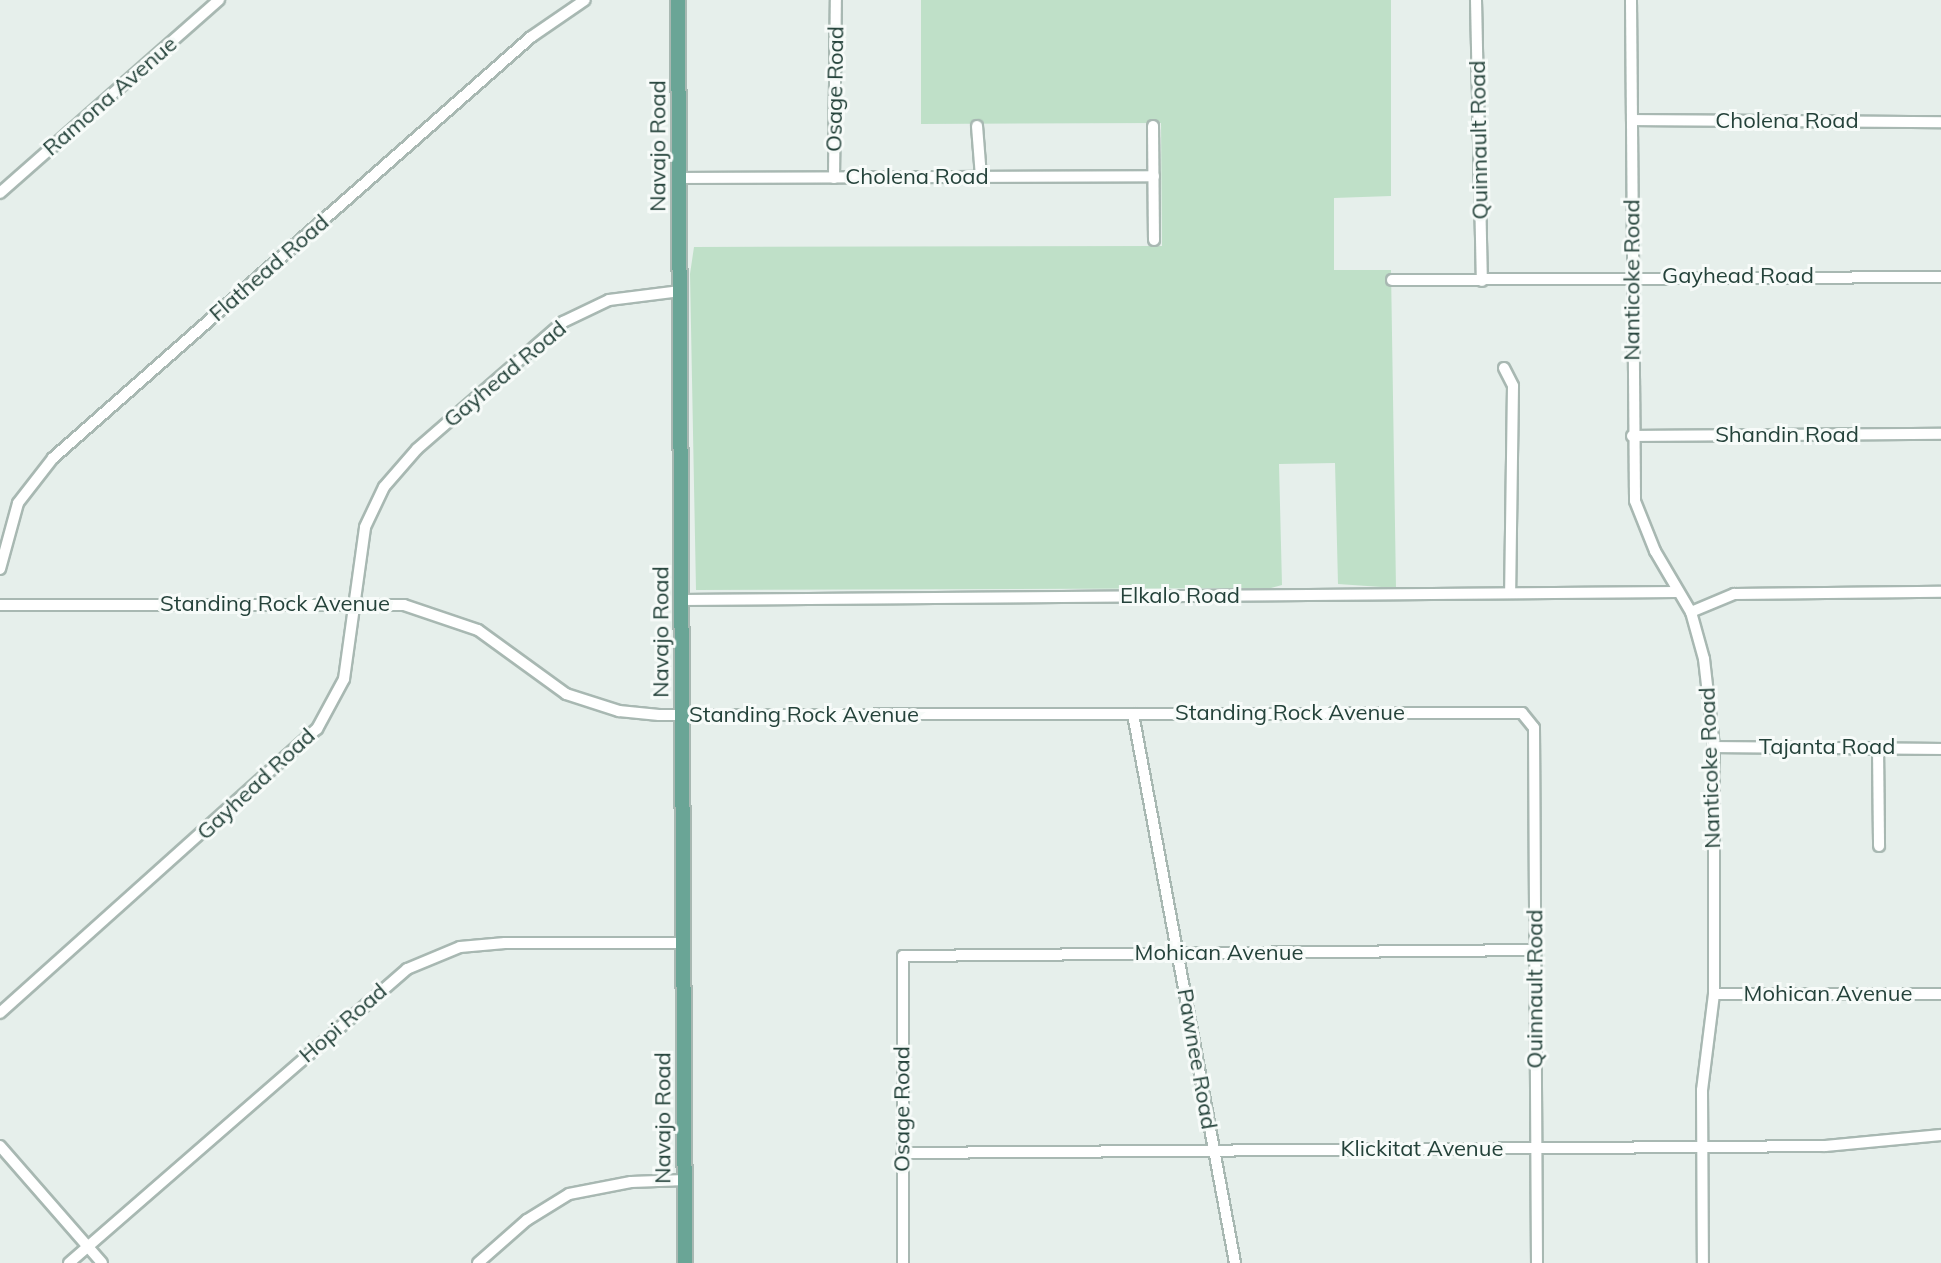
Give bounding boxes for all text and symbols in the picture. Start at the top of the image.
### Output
street label: Osage Road [821,26,849,152]
street label: Ramona Avenue [38,31,182,161]
street label: Quinnault Road [1464,60,1494,220]
street label: Navajo Road [645,80,671,212]
street label: Cholena Road [1715,108,1859,134]
street label: Cholena Road [845,164,989,190]
street label: Nanticoke Road [1619,199,1645,361]
street label: Flathead Road [204,209,334,327]
street label: Gayhead Road [1662,263,1814,289]
street label: Gayhead Road [438,315,572,433]
street label: Shandin Road [1715,422,1859,448]
street label: Navajo Road [648,566,674,698]
street label: Elkalo Road [1120,583,1240,609]
street label: Standing Rock Avenue [160,591,390,617]
street label: Nanticoke Road [1694,687,1726,849]
street label: Standing Rock Avenue [1175,700,1405,726]
street label: Standing Rock Avenue [689,702,919,728]
street label: Gayhead Road [191,723,321,845]
street label: Tajanta Road [1759,734,1895,760]
street label: Quinnault Road [1522,909,1548,1069]
street label: Mohican Avenue [1135,940,1303,966]
street label: Hopi Road [294,978,392,1068]
street label: Mohican Avenue [1744,981,1912,1007]
street label: Pawnee Road [1172,987,1222,1131]
street label: Osage Road [889,1046,915,1172]
street label: Navajo Road [650,1052,676,1184]
street label: Klickitat Avenue [1341,1136,1503,1162]

